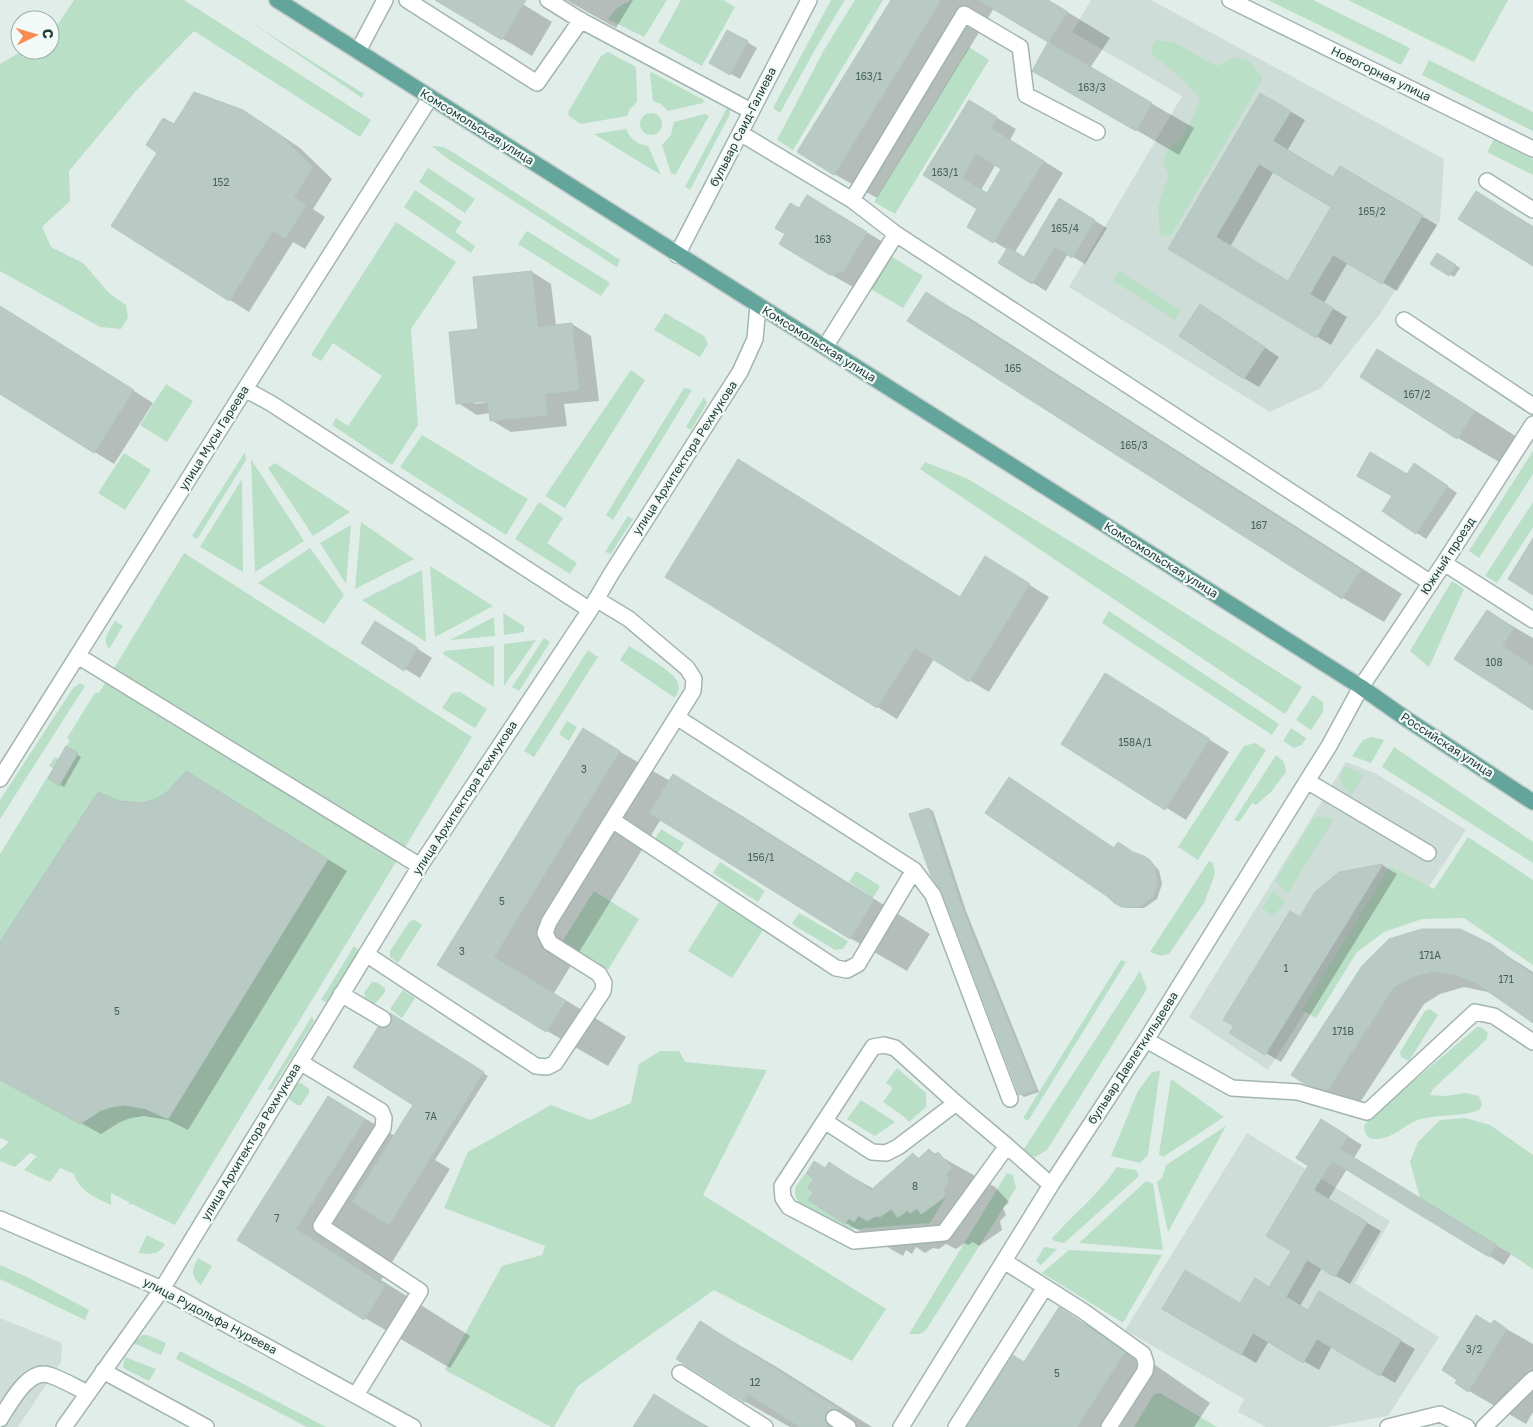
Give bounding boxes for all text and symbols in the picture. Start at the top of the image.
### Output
north arrow [10,10,60,60]
text: С [40,28,57,40]
street label: Новогорная улица [1329,43,1434,104]
street label: бульвар Саид-Галиева [706,65,779,189]
house number: 163/1 [856,70,882,82]
house number: 163/3 [1078,81,1106,93]
street label: Комсомольская улица [417,85,537,168]
house number: 163/1 [932,166,958,178]
house number: 152 [213,176,229,188]
house number: 165/2 [1358,205,1386,217]
house number: 165/4 [1051,222,1079,234]
house number: 163 [815,233,832,245]
street label: Комсомольская улица [759,302,879,385]
house number: 165 [1005,362,1022,374]
street label: улица Архитектора Рехмукова [629,378,740,538]
street label: улица Мусы Гареева [175,383,252,493]
house number: 167/2 [1404,388,1431,400]
house number: 165/3 [1120,439,1148,451]
street label: Южный проезд [1417,514,1478,597]
street label: Комсомольская улица [1101,518,1221,601]
house number: 167 [1251,519,1267,531]
house number: 108 [1485,656,1503,668]
street label: Российская улица [1398,709,1497,780]
street label: улица Архитектора Рехмукова [409,718,520,878]
house number: 158А/1 [1118,736,1152,748]
house number: 3 [581,763,587,775]
house number: 156/1 [748,851,774,863]
house number: 5 [499,895,505,907]
house number: 3 [459,945,465,957]
house number: 171А [1419,949,1441,961]
house number: 1 [1284,962,1289,974]
house number: 171 [1499,973,1514,985]
street label: бульвар Давлеткильдеева [1084,989,1181,1127]
house number: 5 [114,1005,120,1017]
house number: 171В [1332,1025,1354,1037]
street label: улица Архитектора Рехмукова [198,1060,304,1223]
house number: 7А [425,1110,437,1122]
house number: 8 [912,1180,918,1192]
house number: 7 [274,1212,280,1224]
street label: улица Рудольфа Нуреева [141,1274,280,1357]
house number: 3/2 [1466,1343,1482,1355]
house number: 5 [1054,1367,1060,1379]
house number: 12 [750,1376,761,1388]

